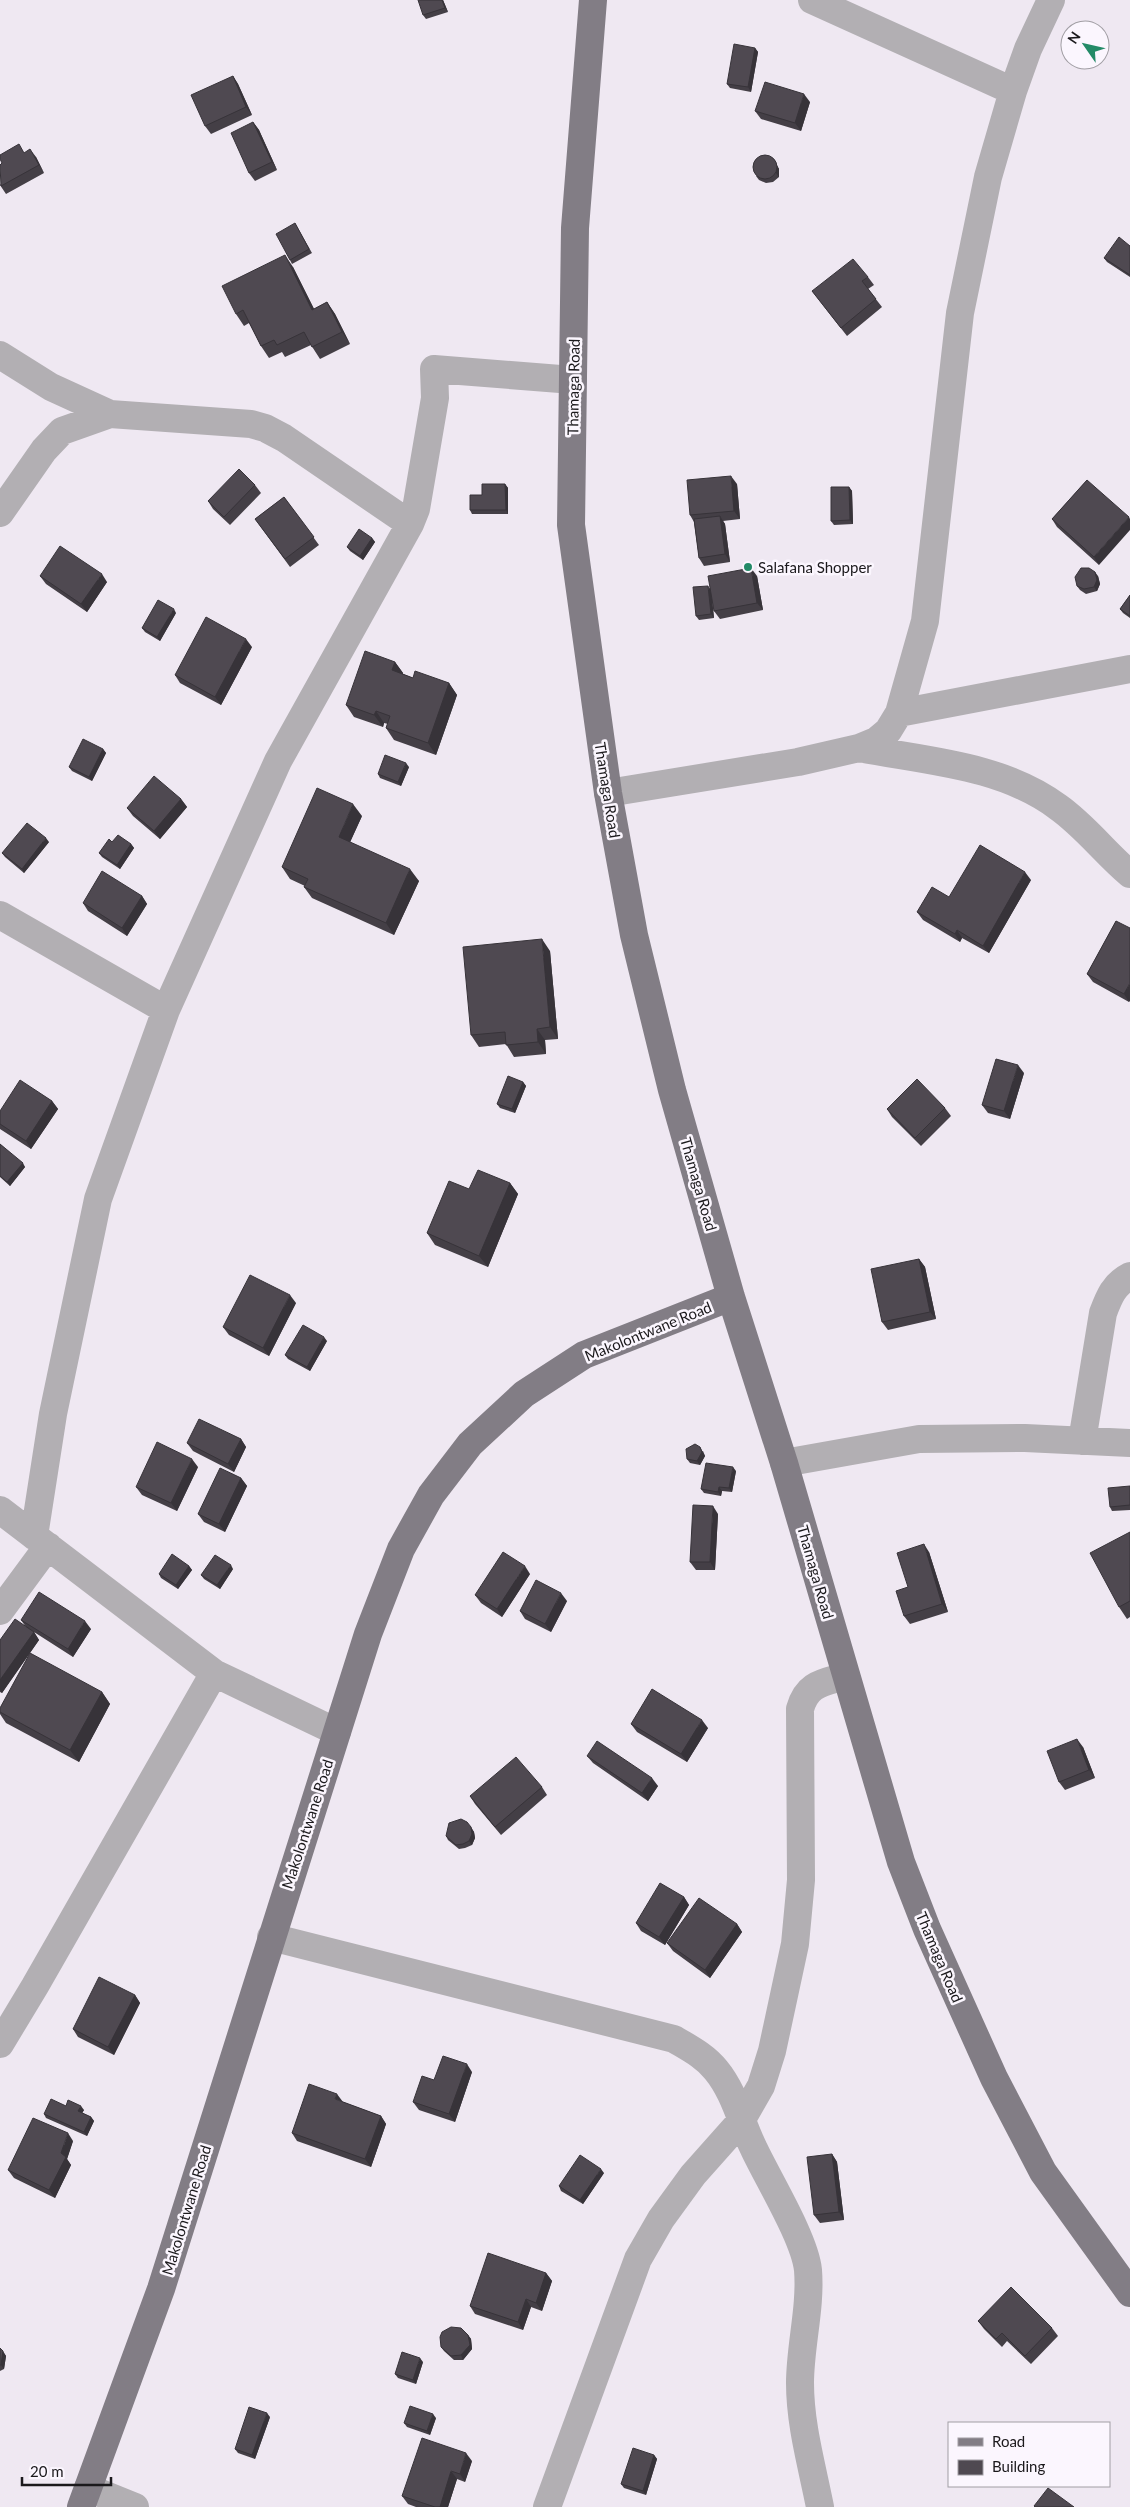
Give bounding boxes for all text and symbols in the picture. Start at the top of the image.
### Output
north arrow [1060,20,1110,70]
text: N [1064,28,1084,47]
street label: Thamaga Road [563,338,583,436]
place label: Salafana Shopper [758,558,872,576]
marker: Salafana Shopper [742,561,754,573]
street label: Thamaga Road [592,741,624,839]
street label: Thamaga Road [677,1135,721,1233]
street label: Makolontwane Road [582,1297,714,1365]
street label: Thamaga Road [794,1523,838,1621]
street label: Makolontwane Road [278,1757,336,1891]
street label: Thamaga Road [913,1909,967,2005]
street label: Makolontwane Road [158,2143,214,2277]
legend [948,2422,1110,2487]
text: Road [992,2432,1025,2450]
scale bar [22,2454,111,2486]
text: Building [992,2457,1045,2475]
text: 20 m [30,2462,64,2480]

